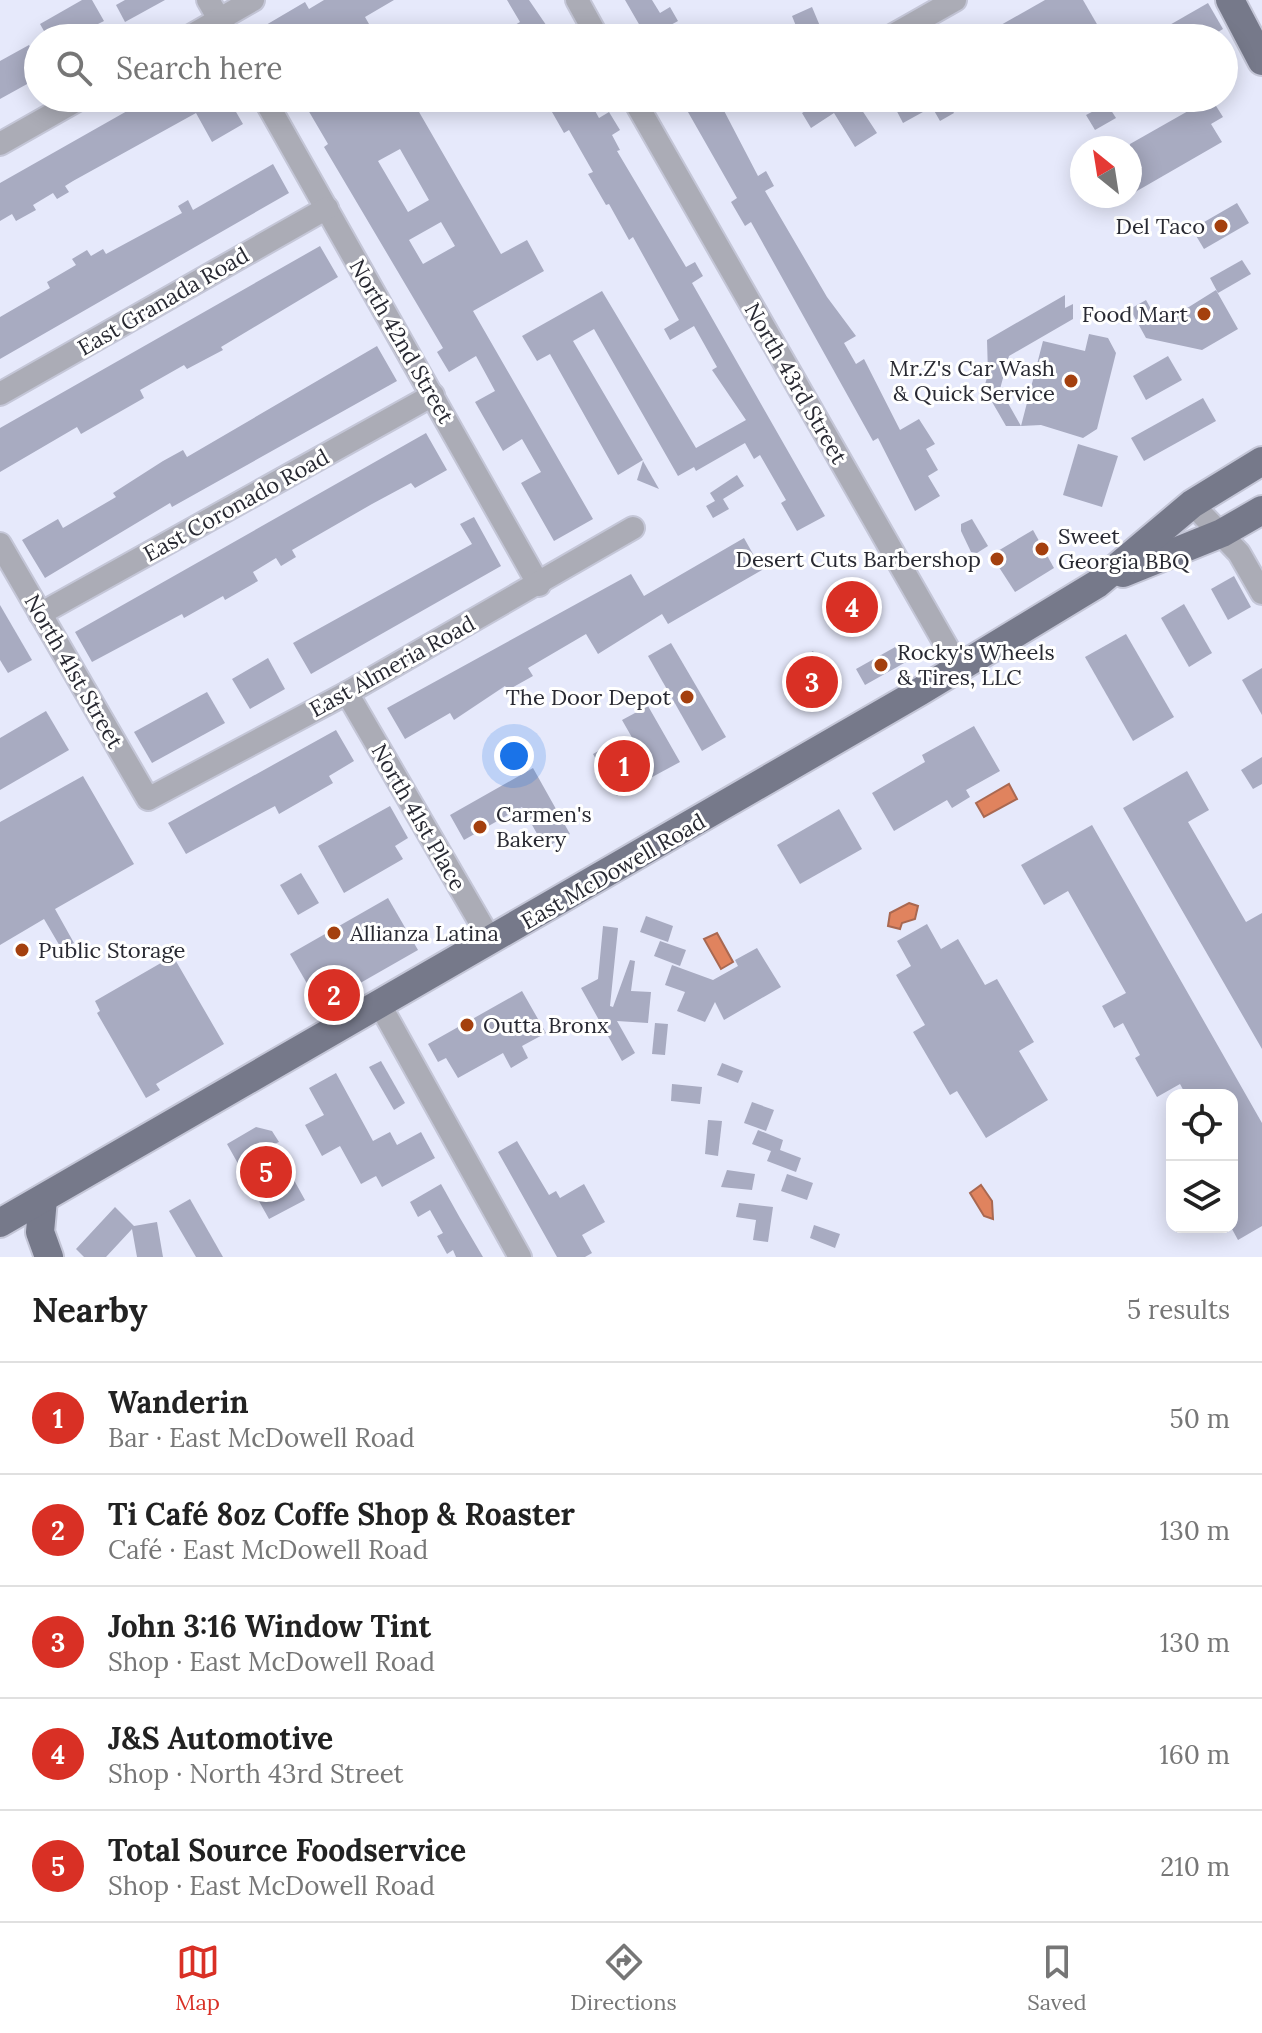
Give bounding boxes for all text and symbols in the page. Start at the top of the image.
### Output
search box [24,24,1238,112]
icon: search [52,46,96,90]
text: Search here [116,49,283,87]
north arrow [1070,136,1142,208]
place label: Del Taco [1116,212,1205,240]
marker: Del Taco [1212,217,1230,235]
street label: East Granada Road [72,241,254,361]
street label: North 42nd Street [344,254,461,429]
street label: North 43rd Street [739,297,854,469]
place label: Food Mart [1082,300,1188,328]
marker: Food Mart [1195,305,1213,323]
place label: Mr.Z's Car Wash & Quick Service [889,354,1055,407]
marker: Mr.Z's Car Wash & Quick Service [1062,372,1080,390]
street label: East Coronado Road [138,442,334,568]
place label: Sweet Georgia BBQ [1058,522,1190,575]
marker: Sweet Georgia BBQ [1033,540,1051,558]
place label: Desert Cuts Barbershop [736,545,981,573]
marker: Desert Cuts Barbershop [988,550,1006,568]
pin: 4 [826,577,878,637]
street label: North 41st Street [19,589,130,753]
street label: East Almeria Road [304,609,480,723]
place label: Rocky's Wheels & Tires, LLC [897,638,1055,691]
pin: 3 [786,652,838,712]
marker: Rocky's Wheels & Tires, LLC [872,656,890,674]
place label: The Door Depot [506,683,671,711]
marker: The Door Depot [678,688,696,706]
your location [494,736,534,776]
pin: 1 [598,736,650,796]
street label: North 41st Place [366,739,472,896]
place label: Carmen's Bakery [496,800,592,853]
street label: East McDowell Road [516,807,710,935]
marker: Carmen's Bakery [471,818,489,836]
place label: Allianza Latina [349,919,499,947]
marker: Allianza Latina [325,924,343,942]
place label: Public Storage [38,936,185,964]
marker: Public Storage [13,941,31,959]
pin: 2 [308,965,360,1025]
place label: Outta Bronx [483,1011,609,1039]
marker: Outta Bronx [458,1016,476,1034]
map controls [1166,1089,1238,1233]
button: locate [1166,1089,1238,1161]
pin: 5 [240,1142,292,1202]
button: layers [1166,1161,1238,1233]
text: Nearby [32,1288,148,1331]
text: 5 results [1127,1293,1230,1326]
text: Wanderin [108,1383,249,1421]
text: 1 [53,1402,63,1435]
text: 50 m [1170,1402,1230,1435]
text: Bar · East McDowell Road [108,1421,415,1454]
text: Ti Café 8oz Coffe Shop & Roaster [108,1495,575,1533]
text: 2 [51,1514,65,1547]
text: 130 m [1160,1514,1230,1547]
text: Café · East McDowell Road [108,1533,428,1566]
text: John 3:16 Window Tint [108,1607,431,1645]
text: 3 [51,1626,65,1659]
text: 130 m [1160,1626,1230,1659]
text: Shop · East McDowell Road [108,1645,435,1678]
text: J&S Automotive [108,1719,333,1757]
text: 4 [51,1738,65,1771]
text: 160 m [1159,1738,1230,1771]
text: Shop · North 43rd Street [108,1757,404,1790]
text: Total Source Foodservice [108,1831,466,1869]
text: 5 [51,1850,65,1883]
text: 210 m [1160,1850,1230,1883]
text: Shop · East McDowell Road [108,1869,435,1902]
tab: Map [175,1940,220,2016]
tab: Directions [570,1940,677,2016]
tab: Saved [1027,1940,1087,2016]

